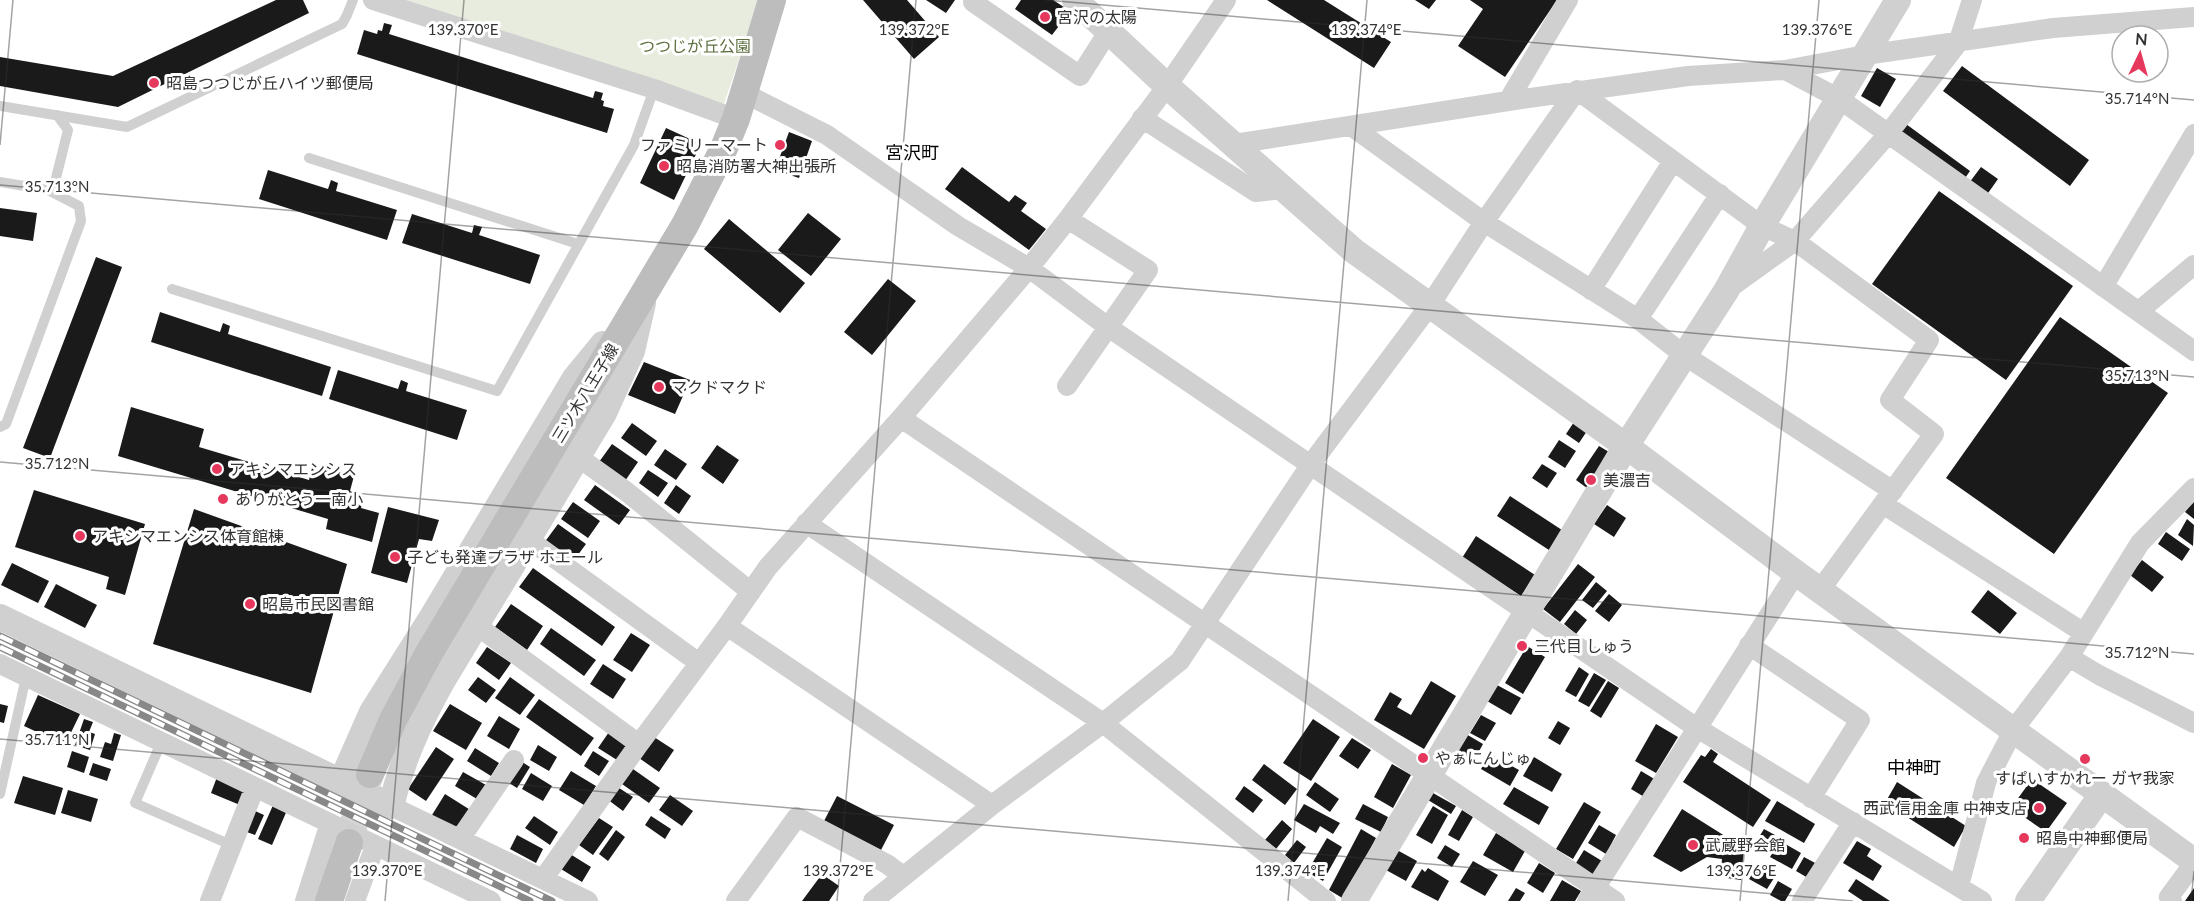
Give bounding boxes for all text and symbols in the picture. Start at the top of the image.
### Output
place label: 宮沢の太陽 [1057,7,1137,26]
marker: 宮沢の太陽 [1038,10,1052,24]
text: 139.370°E [428,20,498,38]
text: 139.372°E [879,20,949,38]
text: 139.374°E [1331,20,1401,38]
text: 139.376°E [1782,20,1852,38]
north arrow [2110,24,2170,84]
text: N [2134,29,2148,49]
park label: つつじが丘公園 [639,36,751,55]
place label: 昭島つつじが丘ハイツ郵便局 [166,73,374,92]
marker: 昭島つつじが丘ハイツ郵便局 [147,76,161,90]
text: 35.714°N [2105,89,2169,107]
place label: ファミリーマート [640,135,768,154]
marker: ファミリーマート [773,138,787,152]
district label: 宮沢町 [885,141,939,163]
place label: 昭島消防署大神出張所 [676,156,836,175]
marker: 昭島消防署大神出張所 [657,159,671,173]
text: 35.713°N [25,177,89,195]
street label: 三ツ木八王子線 [548,340,622,446]
text: 35.713°N [2105,366,2169,384]
place label: マクドマクド [671,377,767,396]
marker: マクドマクド [652,380,666,394]
text: 35.712°N [25,454,89,472]
place label: アキシマエンシス [229,459,357,478]
marker: アキシマエンシス [210,462,224,476]
place label: 美濃吉 [1603,470,1651,489]
marker: 美濃吉 [1584,473,1598,487]
place label: ありがとう一南小 [235,489,363,508]
marker: ありがとう一南小 [216,492,230,506]
place label: アキシマエンシス体育館棟 [92,526,284,545]
marker: アキシマエンシス体育館棟 [73,529,87,543]
place label: 子ども発達プラザ ホエール [407,547,603,566]
marker: 子ども発達プラザ ホエール [388,550,402,564]
place label: 昭島市民図書館 [262,594,374,613]
marker: 昭島市民図書館 [243,597,257,611]
place label: 三代目 しゅう [1534,636,1634,655]
marker: 三代目 しゅう [1515,639,1529,653]
text: 35.712°N [2105,643,2169,661]
text: 35.711°N [25,730,89,748]
place label: やぁにんじゅ [1435,748,1531,767]
marker: やぁにんじゅ [1416,751,1430,765]
marker: すぱいすかれー ガヤ我家 [2078,752,2092,766]
district label: 中神町 [1887,756,1941,778]
place label: すぱいすかれー ガヤ我家 [1995,768,2175,787]
place label: 西武信用金庫 中神支店 [1863,798,2027,817]
marker: 西武信用金庫 中神支店 [2032,801,2046,815]
place label: 昭島中神郵便局 [2036,828,2148,847]
marker: 昭島中神郵便局 [2017,831,2031,845]
place label: 武蔵野会館 [1705,835,1785,854]
marker: 武蔵野会館 [1686,838,1700,852]
text: 139.370°E [352,861,422,879]
text: 139.372°E [803,861,873,879]
text: 139.374°E [1255,861,1325,879]
text: 139.376°E [1706,861,1776,879]

